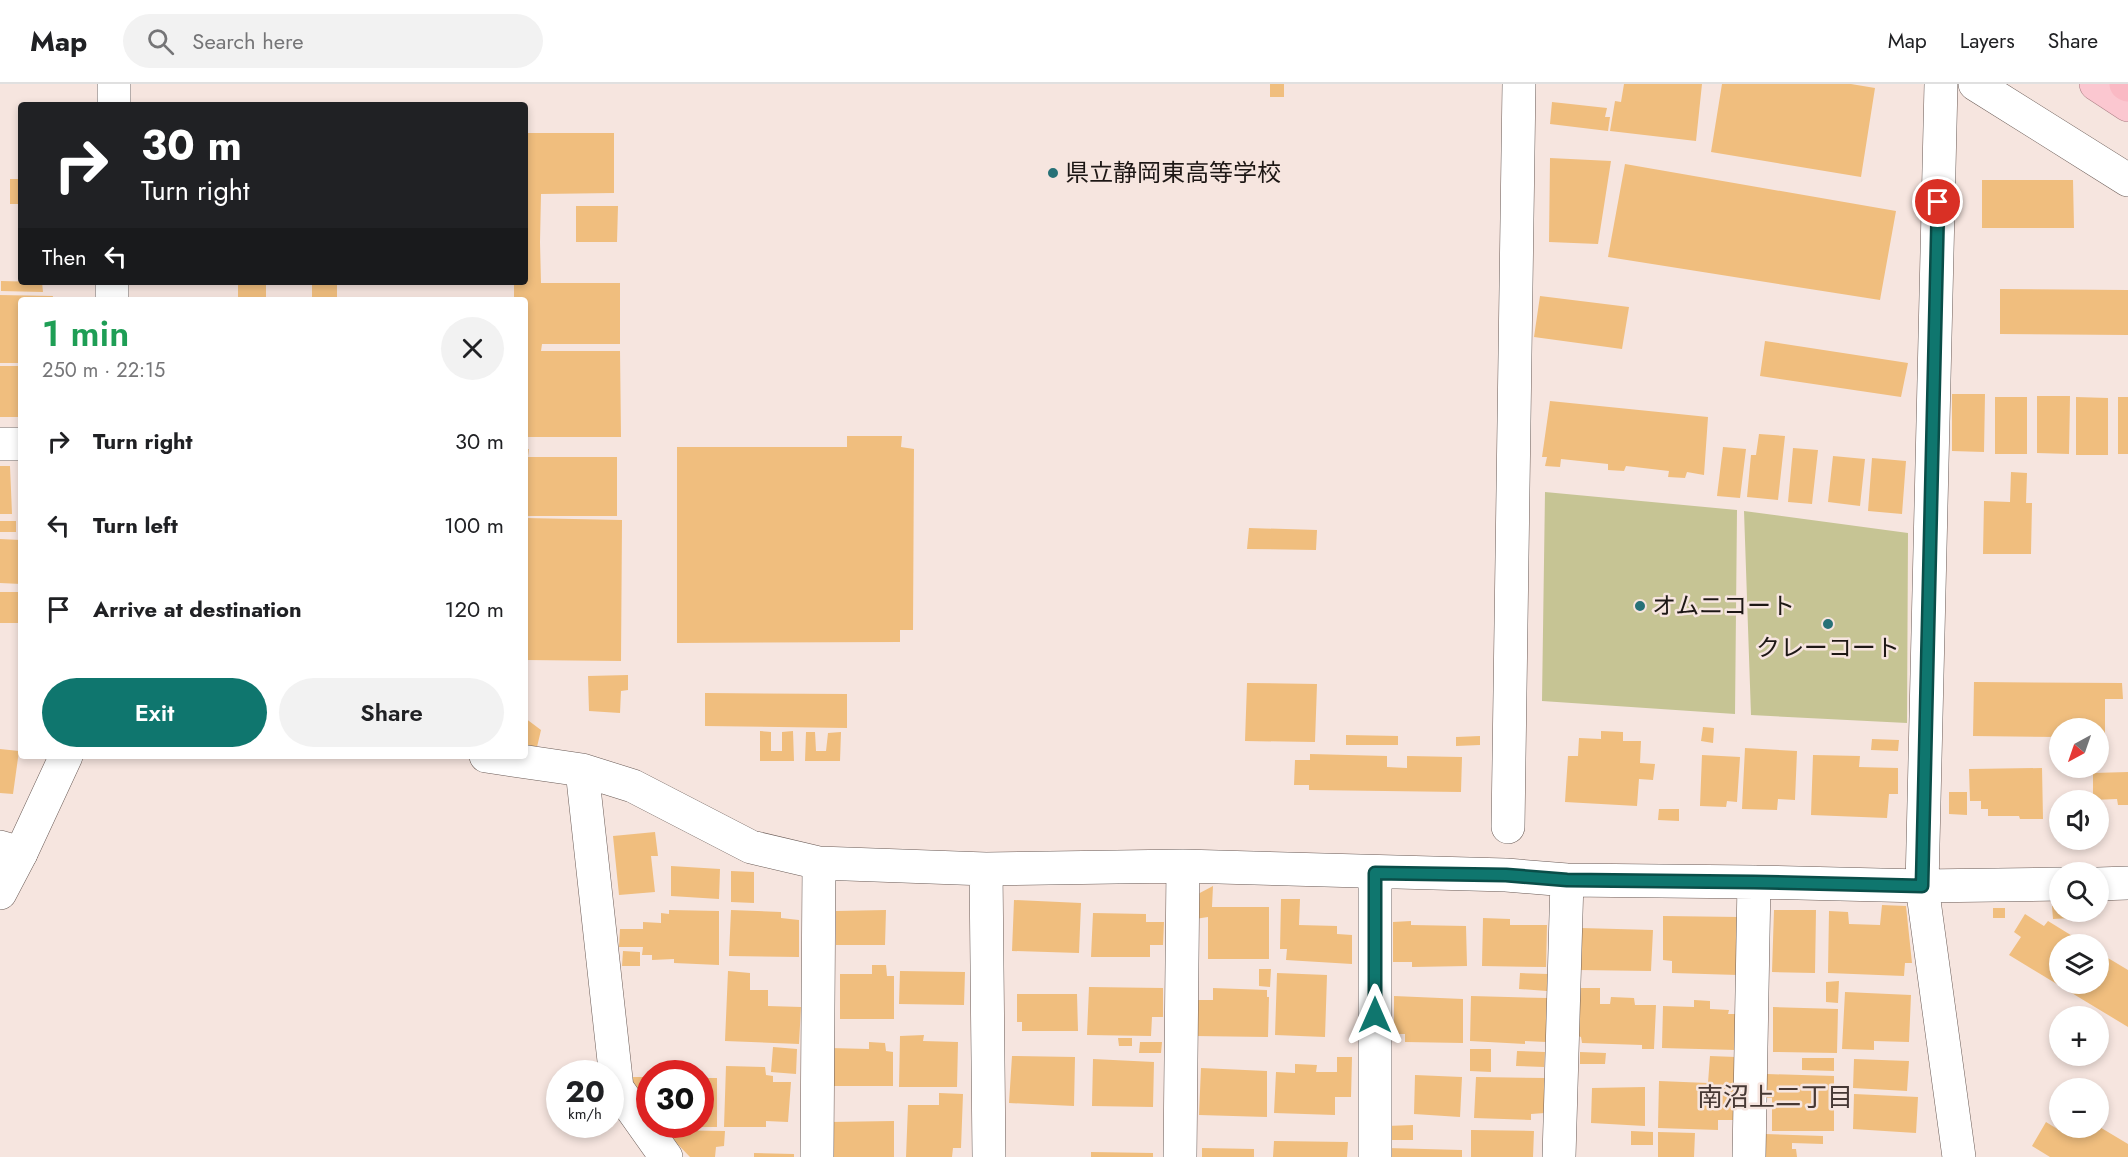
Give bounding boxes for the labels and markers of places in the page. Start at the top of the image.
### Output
place label: 県立静岡東高等学校 [1065,155,1281,190]
marker: 県立静岡東高等学校 [1046,166,1060,180]
pin [1912,176,1963,227]
place label: オムニコート [1652,588,1795,623]
marker: オムニコート [1633,599,1647,613]
marker: クレーコート [1821,617,1835,631]
place label: クレーコート [1756,630,1900,665]

